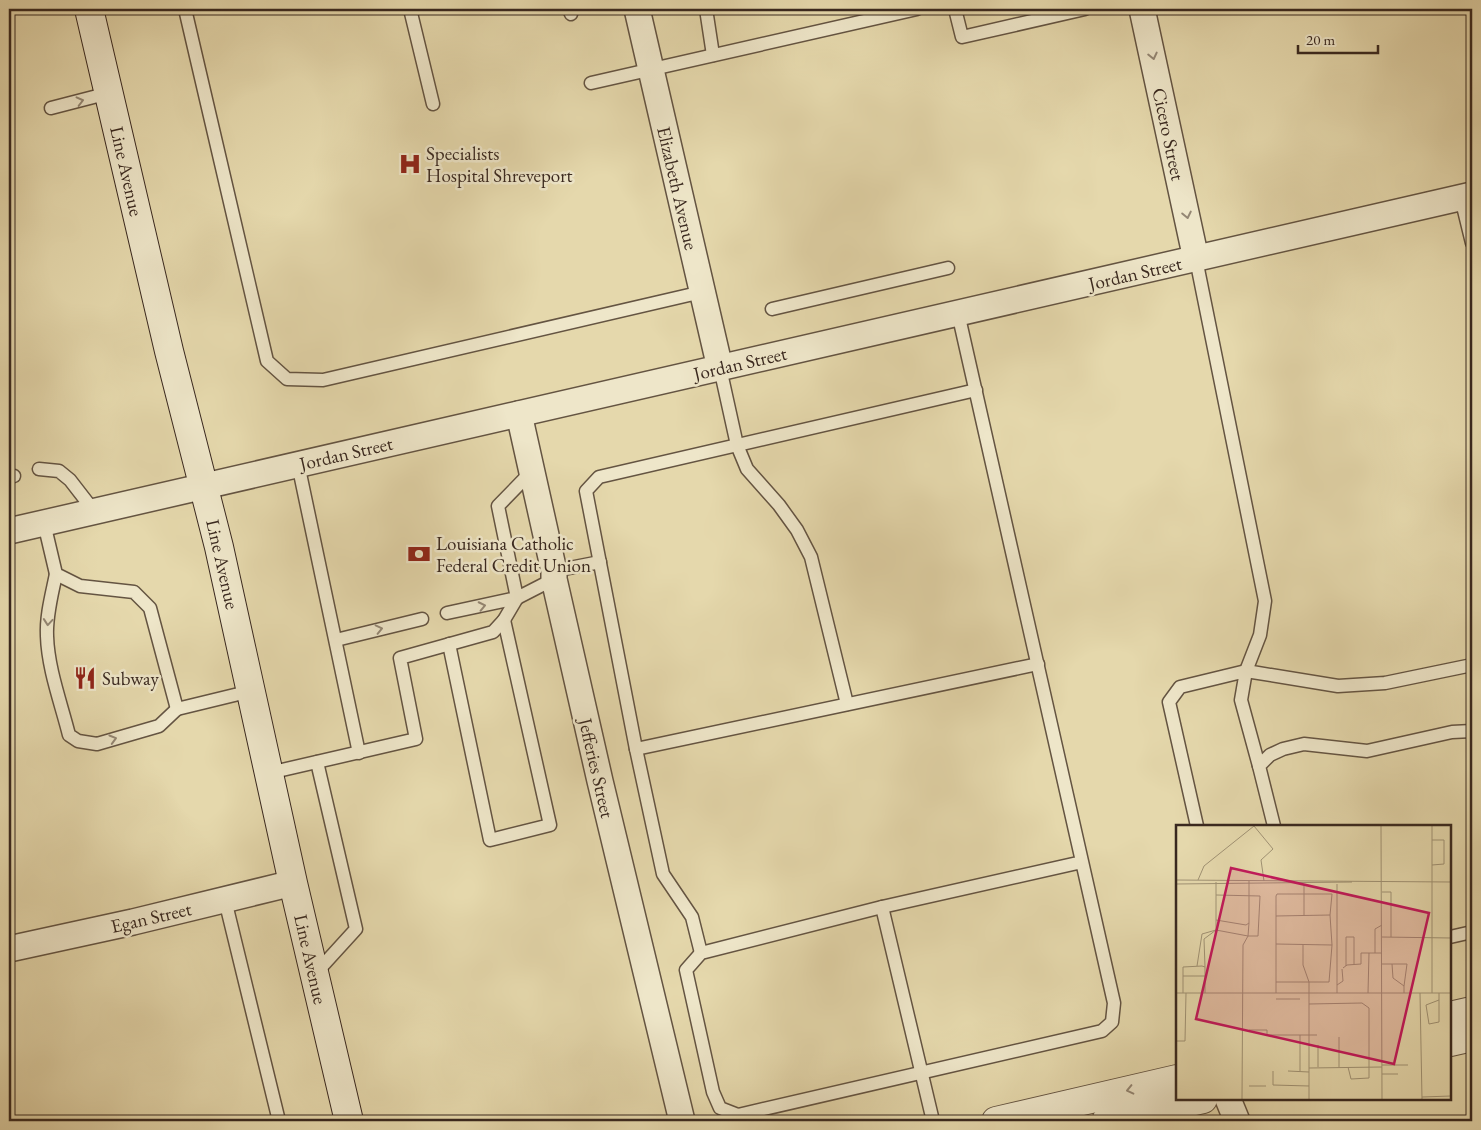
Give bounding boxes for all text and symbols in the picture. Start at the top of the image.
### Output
scale bar [1298,22,1378,54]
text: 20 m [1306,30,1335,49]
one-way arrow [1147,52,1158,61]
street label: Cicero Street [1146,85,1191,183]
one-way arrow [75,96,84,107]
street label: Line Avenue [104,124,149,219]
street label: Elizabeth Avenue [651,124,704,252]
place label: Specialists Hospital Shreveport [426,141,573,188]
hospital icon: Specialists Hospital Shreveport [397,151,423,177]
one-way arrow [1181,211,1191,220]
street label: Jordan Street [1084,251,1184,297]
street label: Jordan Street [689,341,789,387]
street label: Jordan Street [295,431,395,477]
street label: Line Avenue [200,517,245,612]
place label: Louisiana Catholic Federal Credit Union [436,531,591,578]
bank icon: Louisiana Catholic Federal Credit Union [406,541,432,567]
one-way arrow [478,601,487,612]
one-way arrow [43,618,54,626]
one-way arrow [374,624,383,635]
restaurant icon: Subway [72,665,98,691]
place label: Subway [102,666,159,691]
street label: Jefferies Street [572,714,620,821]
one-way arrow [109,735,117,745]
inset map [1176,825,1451,1100]
street label: Egan Street [108,896,194,939]
street label: Line Avenue [288,912,333,1007]
one-way arrow [1125,1084,1134,1095]

